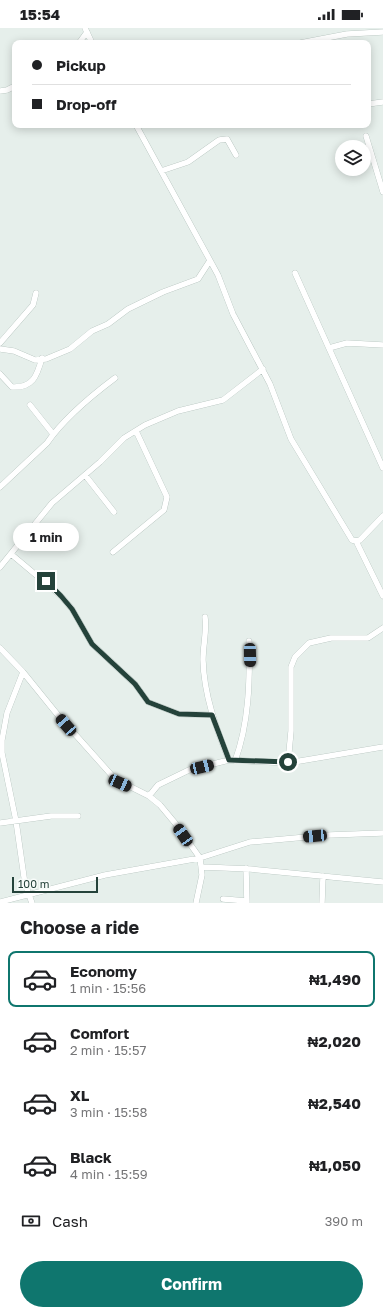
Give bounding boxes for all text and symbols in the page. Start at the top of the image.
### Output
text: 15:54 [20,5,60,23]
text: Pickup [56,56,106,74]
text: Drop-off [56,95,116,113]
map controls [335,140,371,176]
button: layers [335,140,371,176]
callout: 1 min [13,523,79,551]
text: 1 min [30,529,62,545]
route end [37,572,55,590]
car [244,643,256,667]
car [54,712,78,738]
route start [279,753,297,771]
car [189,758,215,776]
car [107,773,133,793]
car [171,822,195,848]
car [303,829,327,843]
scale bar [12,875,98,894]
text: 100 m [18,877,49,890]
text: Choose a ride [20,916,139,938]
icon: car [22,961,58,997]
text: Economy [70,962,137,980]
text: ₦1,490 [309,970,361,988]
text: 1 min · 15:56 [70,980,146,996]
icon: car [22,1023,58,1059]
text: Comfort [70,1024,129,1042]
text: ₦2,020 [308,1032,361,1050]
text: 2 min · 15:57 [70,1042,146,1058]
icon: car [22,1085,58,1121]
text: XL [70,1086,89,1104]
text: ₦2,540 [308,1094,361,1112]
text: 3 min · 15:58 [70,1104,147,1120]
icon: car [22,1147,58,1183]
text: Black [70,1148,112,1166]
text: ₦1,050 [309,1156,361,1174]
text: 4 min · 15:59 [70,1166,148,1182]
icon: cash [20,1210,42,1232]
text: Cash [52,1212,88,1230]
text: 390 m [325,1213,363,1229]
button: Confirm [20,1261,363,1307]

